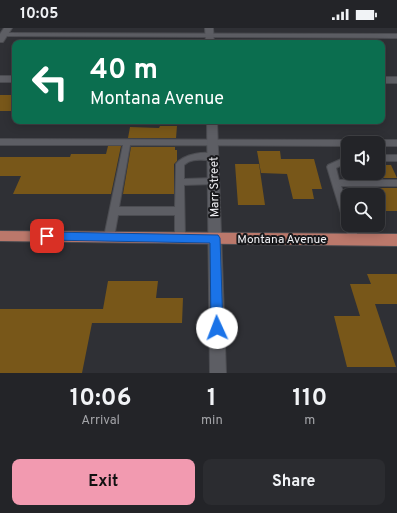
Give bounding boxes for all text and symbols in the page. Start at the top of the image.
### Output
text: 10:05 [20,5,59,24]
text: 40 m [90,53,158,89]
icon: left [24,56,76,108]
text: Montana Avenue [90,88,224,111]
map controls [341,136,385,232]
button: sound [341,136,385,180]
street label: Marr Street [206,156,224,218]
button: search [341,188,385,232]
pin [30,219,64,253]
icon: arrive [36,225,58,247]
street label: Montana Avenue [237,232,327,248]
position arrow [196,307,238,349]
text: 10:06 [70,384,131,414]
text: 1 [207,384,217,414]
text: 110 [292,384,327,414]
text: Arrival [81,413,120,429]
text: min [201,413,223,429]
text: m [304,413,315,429]
button: Exit [12,459,195,505]
button: Share [203,459,385,505]

